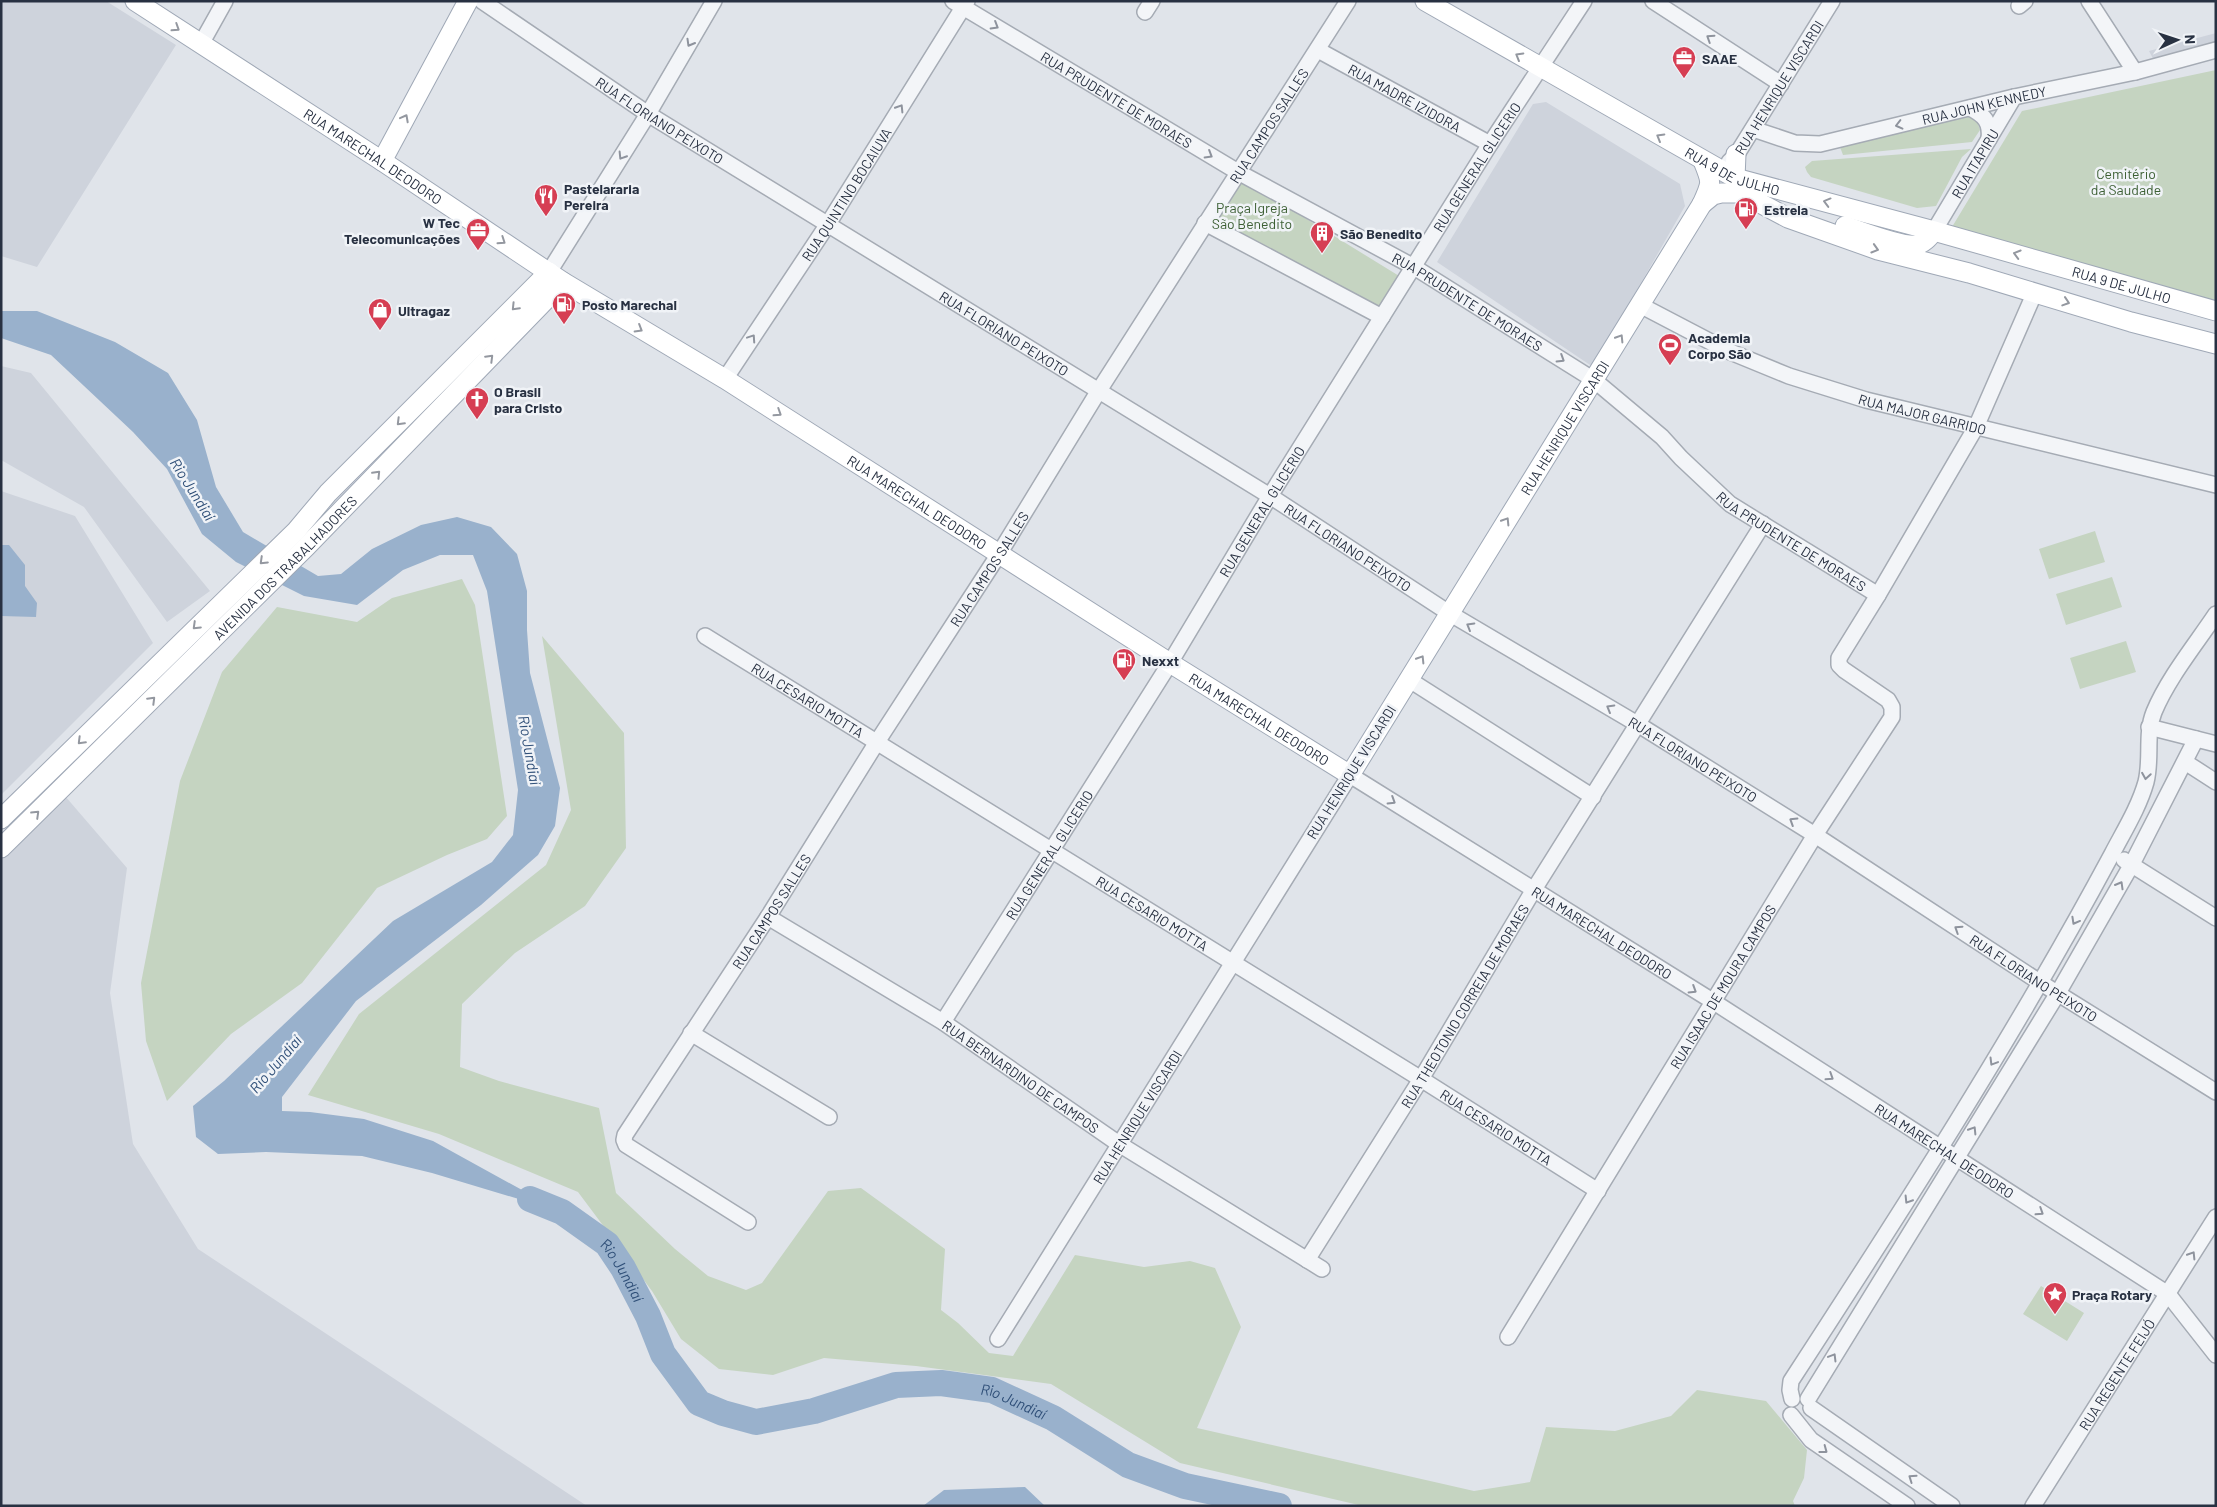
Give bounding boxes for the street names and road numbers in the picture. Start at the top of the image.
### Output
street label: RUA HENRIQUE VISCARDI [1731,17,1826,157]
street label: RUA PRUDENTE DE MORAES [1038,47,1196,151]
street label: RUA MADRE IZIDORA [1346,60,1465,135]
street label: RUA CAMPOS SALLES [1225,65,1311,186]
street label: RUA FLORIANO PEIXOTO [593,73,727,167]
street label: RUA JOHN KENNEDY [1920,82,2048,128]
street label: RUA GENERAL GLICERIO [1429,99,1524,235]
street label: RUA MARECHAL DEODORO [301,104,445,207]
street label: RUA QUINTINO BOCAIUVA [798,124,895,264]
street label: RUA ITAPIRU [1947,125,2002,201]
street label: RUA 9 DE JULHO [1682,143,1782,198]
street label: RUA PRUDENTE DE MORAES [1390,249,1546,354]
street label: RUA 9 DE JULHO [2070,262,2173,306]
street label: RUA FLORIANO PEIXOTO [937,287,1072,379]
street label: RUA HENRIQUE VISCARDI [1516,357,1612,498]
street label: RUA MAJOR GARRIDO [1857,390,1988,437]
street label: RUA GENERAL GLICERIO [1215,443,1308,580]
street label: RUA MARECHAL DEODORO [844,451,990,552]
street label: RUA PRUDENTE DE MORAES [1713,488,1870,594]
street label: AVENIDA DOS TRABALHADORES [209,492,360,643]
street label: RUA FLORIANO PEIXOTO [1281,499,1415,595]
street label: RUA CAMPOS SALLES [946,508,1032,629]
street label: RUA CESARIO MOTTA [749,659,867,741]
street label: RUA MARECHAL DEODORO [1186,669,1333,769]
street label: RUA HENRIQUE VISCARDI [1303,702,1399,842]
street label: RUA FLORIANO PEIXOTO [1626,712,1761,805]
street label: RUA GENERAL GLICERIO [1002,787,1096,923]
street label: RUA CAMPOS SALLES [728,850,814,972]
street label: RUA CESARIO MOTTA [1093,872,1212,954]
street label: RUA MARECHAL DEODORO [1529,882,1675,982]
street label: RUA THEOTONIO CORREIA DE MORAES [1397,901,1532,1111]
street label: RUA ISAAC DE MOURA CAMPOS [1666,901,1779,1072]
street label: RUA FLORIANO PEIXOTO [1967,930,2101,1025]
street label: RUA BERNARDINO DE CAMPOS [939,1016,1103,1136]
street label: RUA HENRIQUE VISCARDI [1089,1047,1185,1187]
street label: RUA CESARIO MOTTA [1437,1085,1556,1168]
street label: RUA MARECHAL DEODORO [1872,1099,2017,1201]
street label: RUA REGENTE FEIJÓ [2075,1315,2158,1433]

